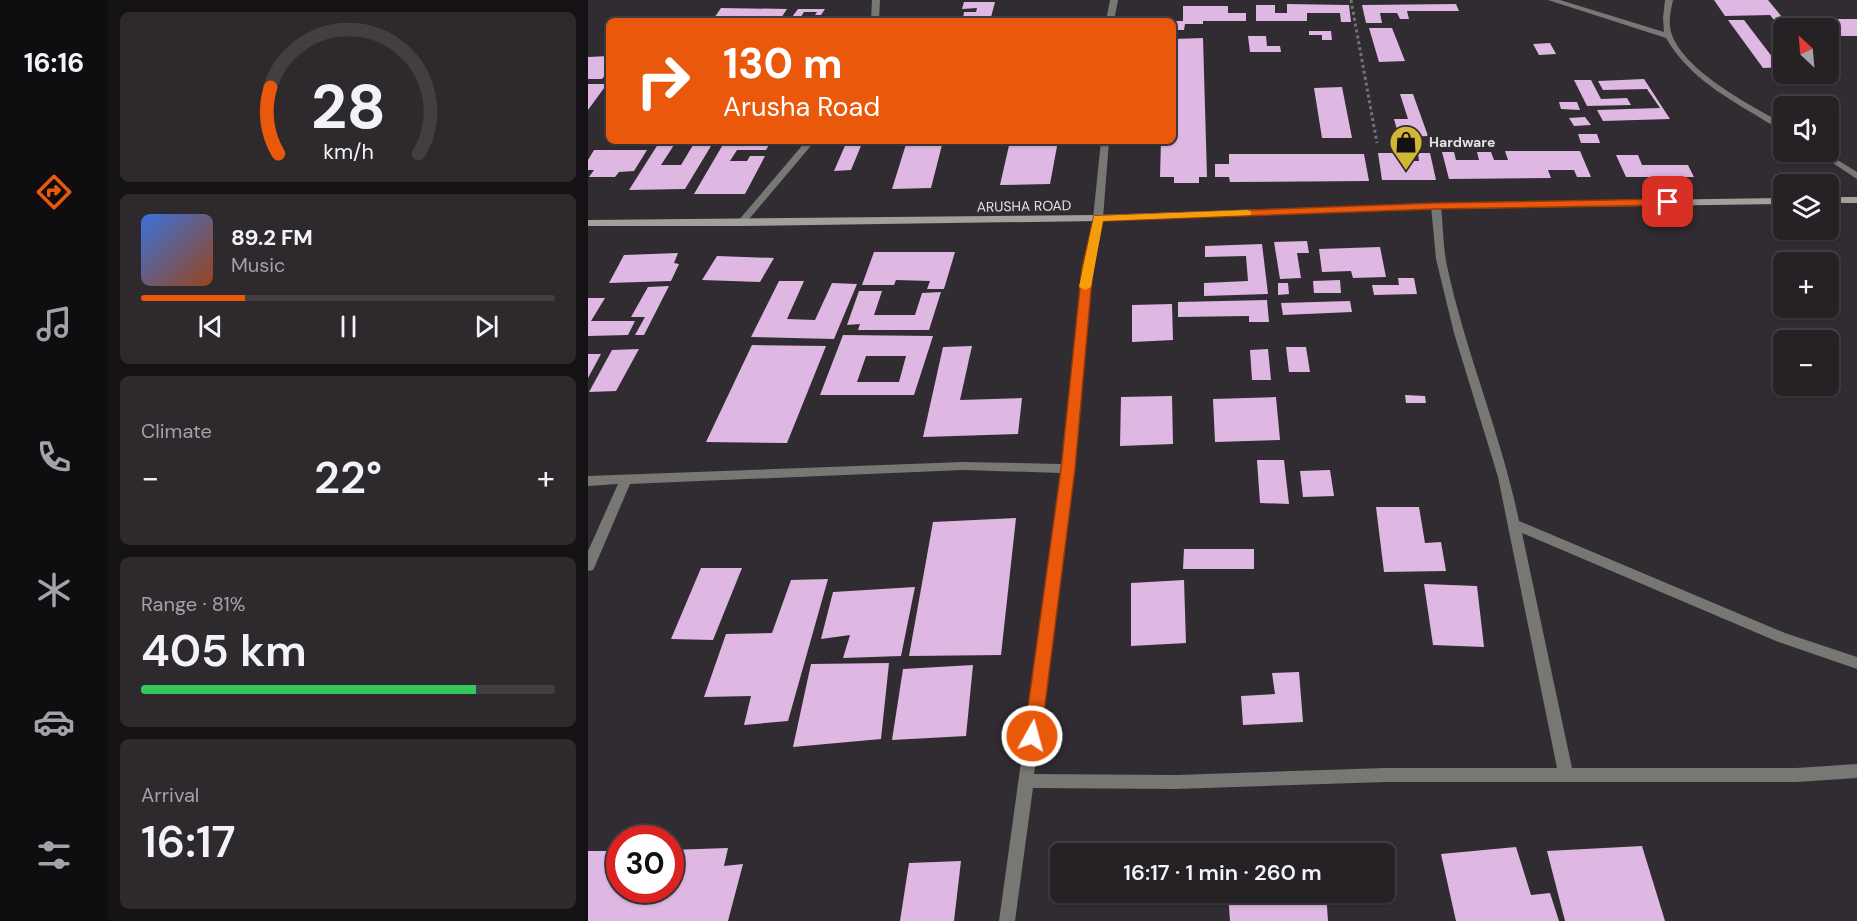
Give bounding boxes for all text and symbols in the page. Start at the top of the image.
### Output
north arrow [1773,18,1839,84]
map controls [1773,18,1839,396]
text: 130 m [723,36,843,91]
icon: right [624,42,702,120]
text: 16:16 [24,45,84,80]
text: 28 [310,66,386,147]
text: Arusha Road [723,89,880,124]
button: sound [1773,96,1839,162]
shop icon: Hardware [1388,124,1424,171]
place label: Hardware [1429,133,1495,151]
text: km/h [323,138,373,166]
icon: directions [33,171,75,213]
button: layers [1773,174,1839,240]
pin [1642,176,1693,227]
icon: arrive [1651,185,1684,218]
street label: ARUSHA ROAD [976,196,1072,216]
text: 89.2 FM [231,223,313,252]
text: Music [231,252,286,278]
button: + [1773,252,1839,318]
icon: music [33,303,75,345]
icon: previous [194,310,227,343]
icon: pause [332,310,365,343]
icon: next [470,310,503,343]
button: − [1773,330,1839,396]
text: Climate [141,418,212,444]
icon: phone [33,436,75,478]
text: 22° [314,448,382,507]
text: − [141,456,159,499]
text: + [537,456,555,499]
icon: climate [33,569,75,611]
text: Range · 81% [141,591,245,617]
text: 405 km [141,621,307,680]
icon: car [33,701,75,743]
position arrow [1000,704,1064,768]
text: Arrival [141,782,199,808]
text: 16:17 [141,812,236,871]
speed limit sign: 30 [606,825,684,903]
icon: filters [33,834,75,876]
text: 16:17 · 1 min · 260 m [1123,858,1322,887]

